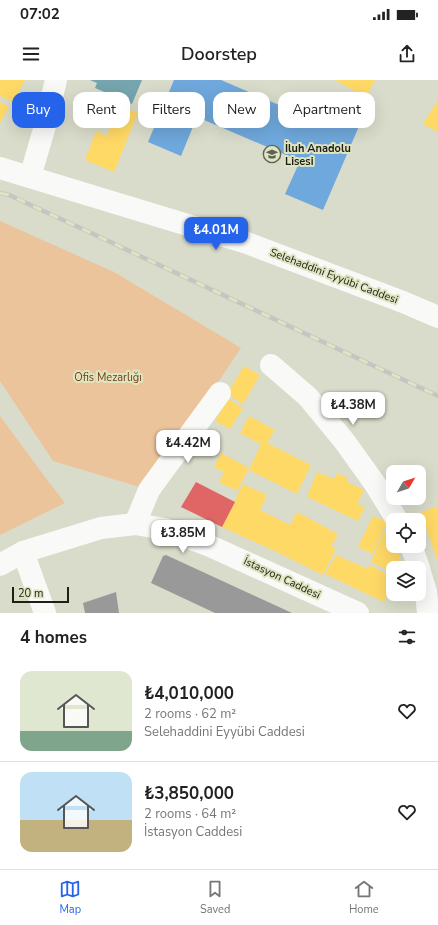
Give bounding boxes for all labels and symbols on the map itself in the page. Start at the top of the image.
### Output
place label: İluh Anadolu Lisesi [285,140,351,169]
school or university icon: İluh Anadolu Lisesi [262,144,282,164]
pin: ₺4.01M [183,217,249,251]
street label: Selehaddini Eyyübi Caddesi [268,245,400,307]
park label: Ofis Mezarlığı [74,370,142,385]
pin: ₺4.38M [320,392,386,426]
pin: ₺4.42M [155,430,221,464]
north arrow [386,465,426,505]
pin: ₺3.85M [150,520,216,554]
street label: İstasyon Caddesi [241,554,323,602]
scale bar [12,585,69,604]

